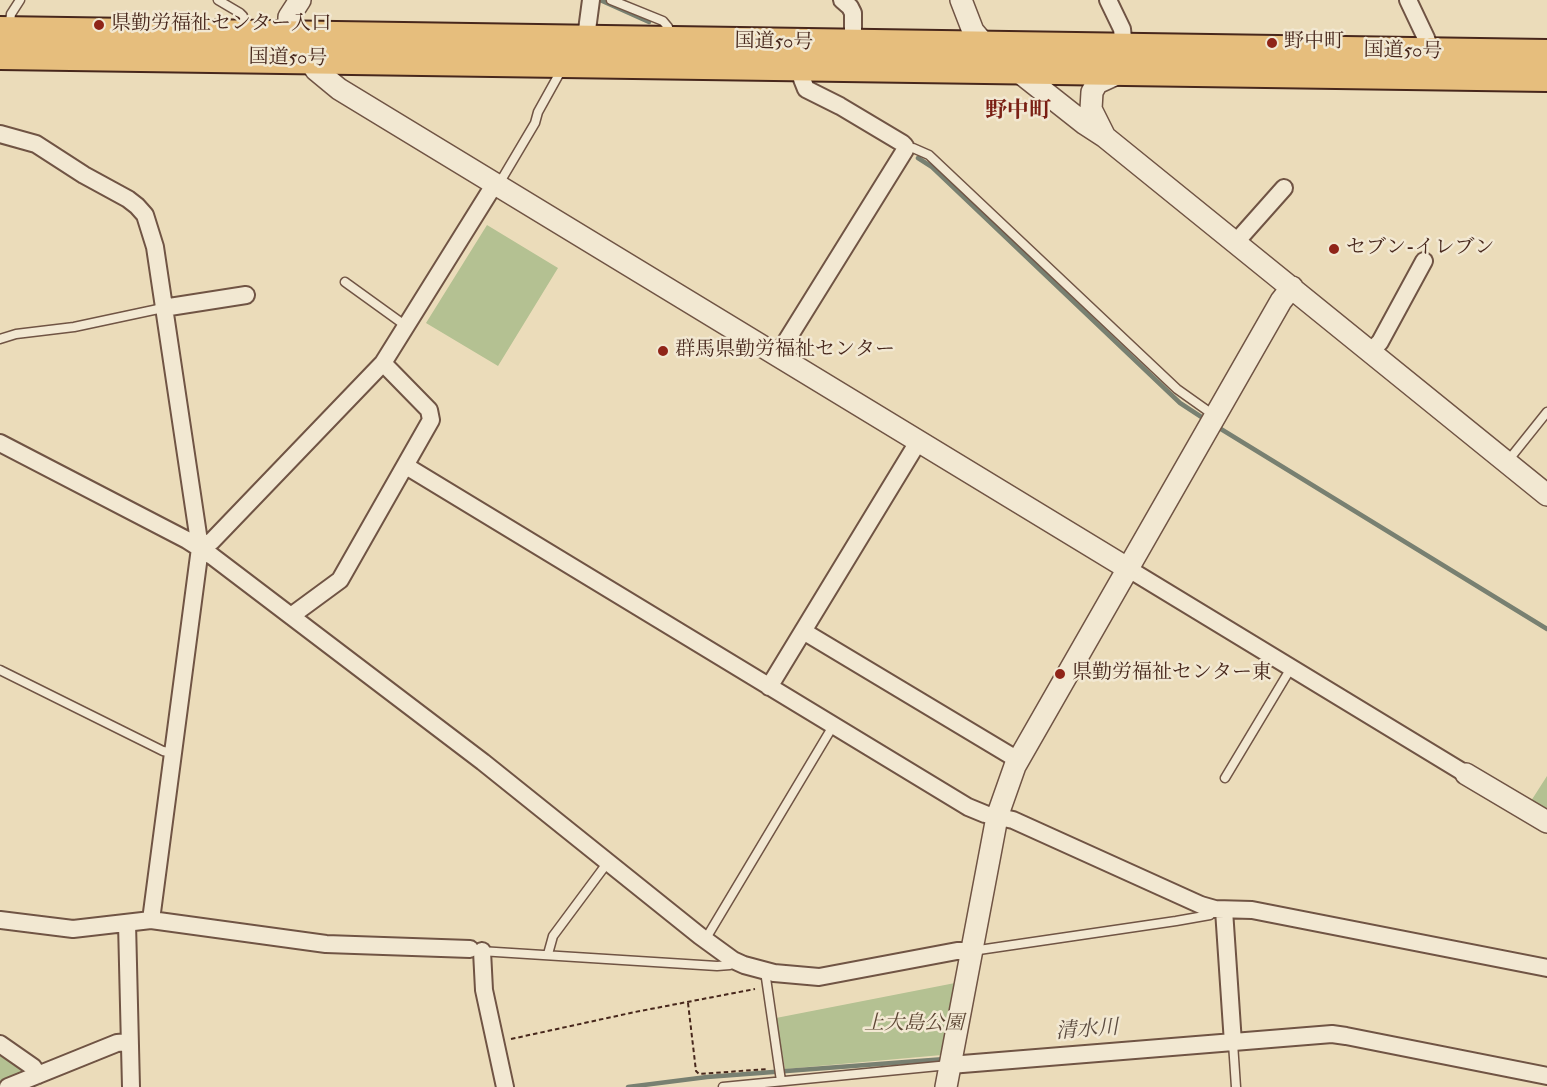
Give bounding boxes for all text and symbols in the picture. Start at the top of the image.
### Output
place label: 県勤労福祉センター入口 [111,13,331,37]
marker: 県勤労福祉センター入口 [92,18,106,32]
street label: 国道50号 [734,30,814,56]
place label: 野中町 [1284,31,1344,55]
marker: 野中町 [1265,36,1279,50]
street label: 国道50号 [1363,39,1443,65]
street label: 国道50号 [248,46,328,72]
district label: 野中町 [985,99,1051,125]
place label: セブン-イレブン [1346,237,1494,261]
marker: セブン-イレブン [1327,242,1341,256]
place label: 群馬県勤労福祉センター [675,339,895,363]
marker: 群馬県勤労福祉センター [656,344,670,358]
place label: 県勤労福祉センター東 [1072,662,1272,686]
marker: 県勤労福祉センター東 [1053,667,1067,681]
park label: 上大島公園 [864,1013,964,1037]
water label: 清水川 [1055,1016,1119,1046]

